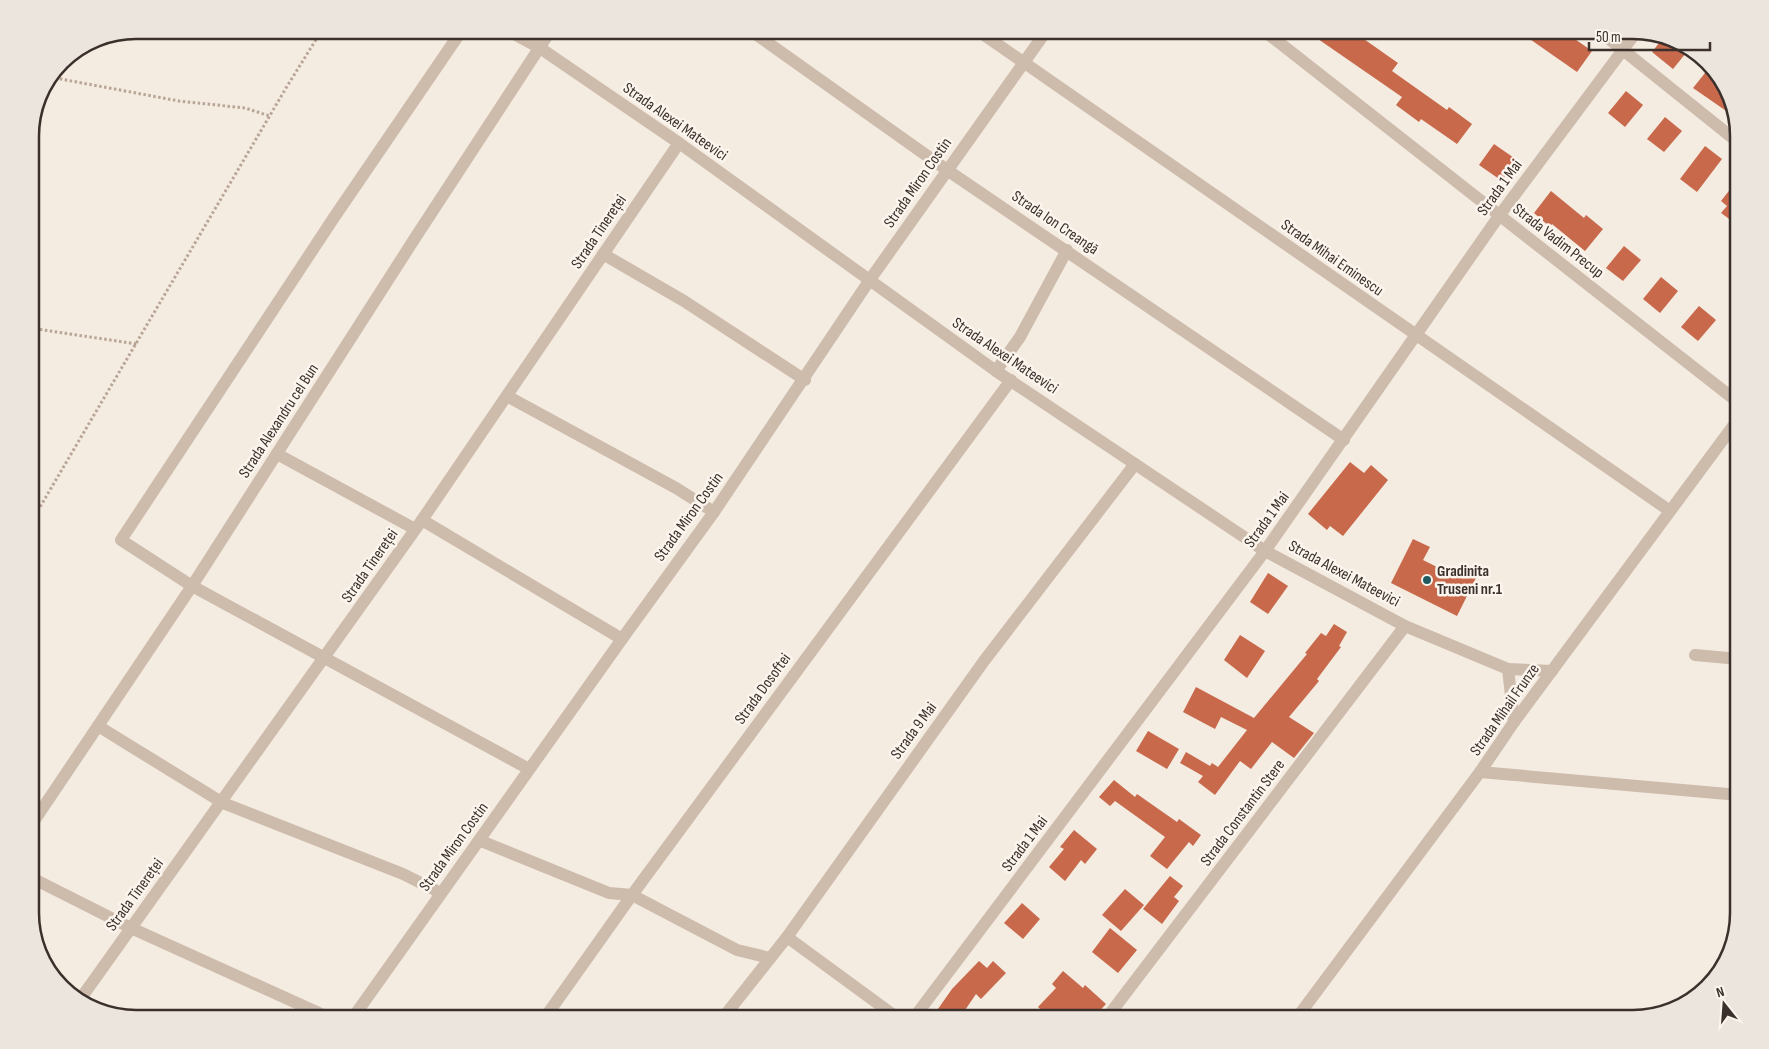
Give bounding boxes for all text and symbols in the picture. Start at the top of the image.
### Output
scale bar [1589,20,1710,52]
text: 50 m [1596,28,1621,47]
street label: Strada Alexei Mateevici [619,79,731,165]
street label: Strada Miron Costin [880,134,956,232]
street label: Strada 1 Mai [1473,156,1527,220]
street label: Strada Ion Creangă [1008,187,1102,259]
street label: Strada Tinereței [567,191,631,273]
street label: Strada Vadim Precup [1509,200,1607,282]
street label: Strada Mihai Eminescu [1277,216,1387,300]
street label: Strada Alexei Mateevici [949,314,1061,398]
street label: Strada Alexandru cel Bun [235,360,323,482]
street label: Strada Miron Costin [650,469,728,565]
street label: Strada 1 Mai [1240,488,1294,552]
street label: Strada Tinereței [338,526,402,606]
street label: Strada Alexei Mateevici [1285,537,1403,611]
place label: Gradinita Truseni nr.1 [1437,562,1503,599]
marker: Gradinita Truseni nr.1 [1421,574,1433,586]
street label: Strada Dosoftei [731,650,795,728]
street label: Strada Mihail Frunze [1466,660,1544,760]
street label: Strada 9 Mai [887,699,941,763]
street label: Strada Constantin Stere [1197,756,1289,870]
street label: Strada Miron Costin [415,799,493,895]
street label: Strada 1 Mai [998,813,1052,875]
street label: Strada Tinereței [102,855,168,935]
north arrow [1699,979,1749,1029]
text: N [1714,983,1726,1001]

